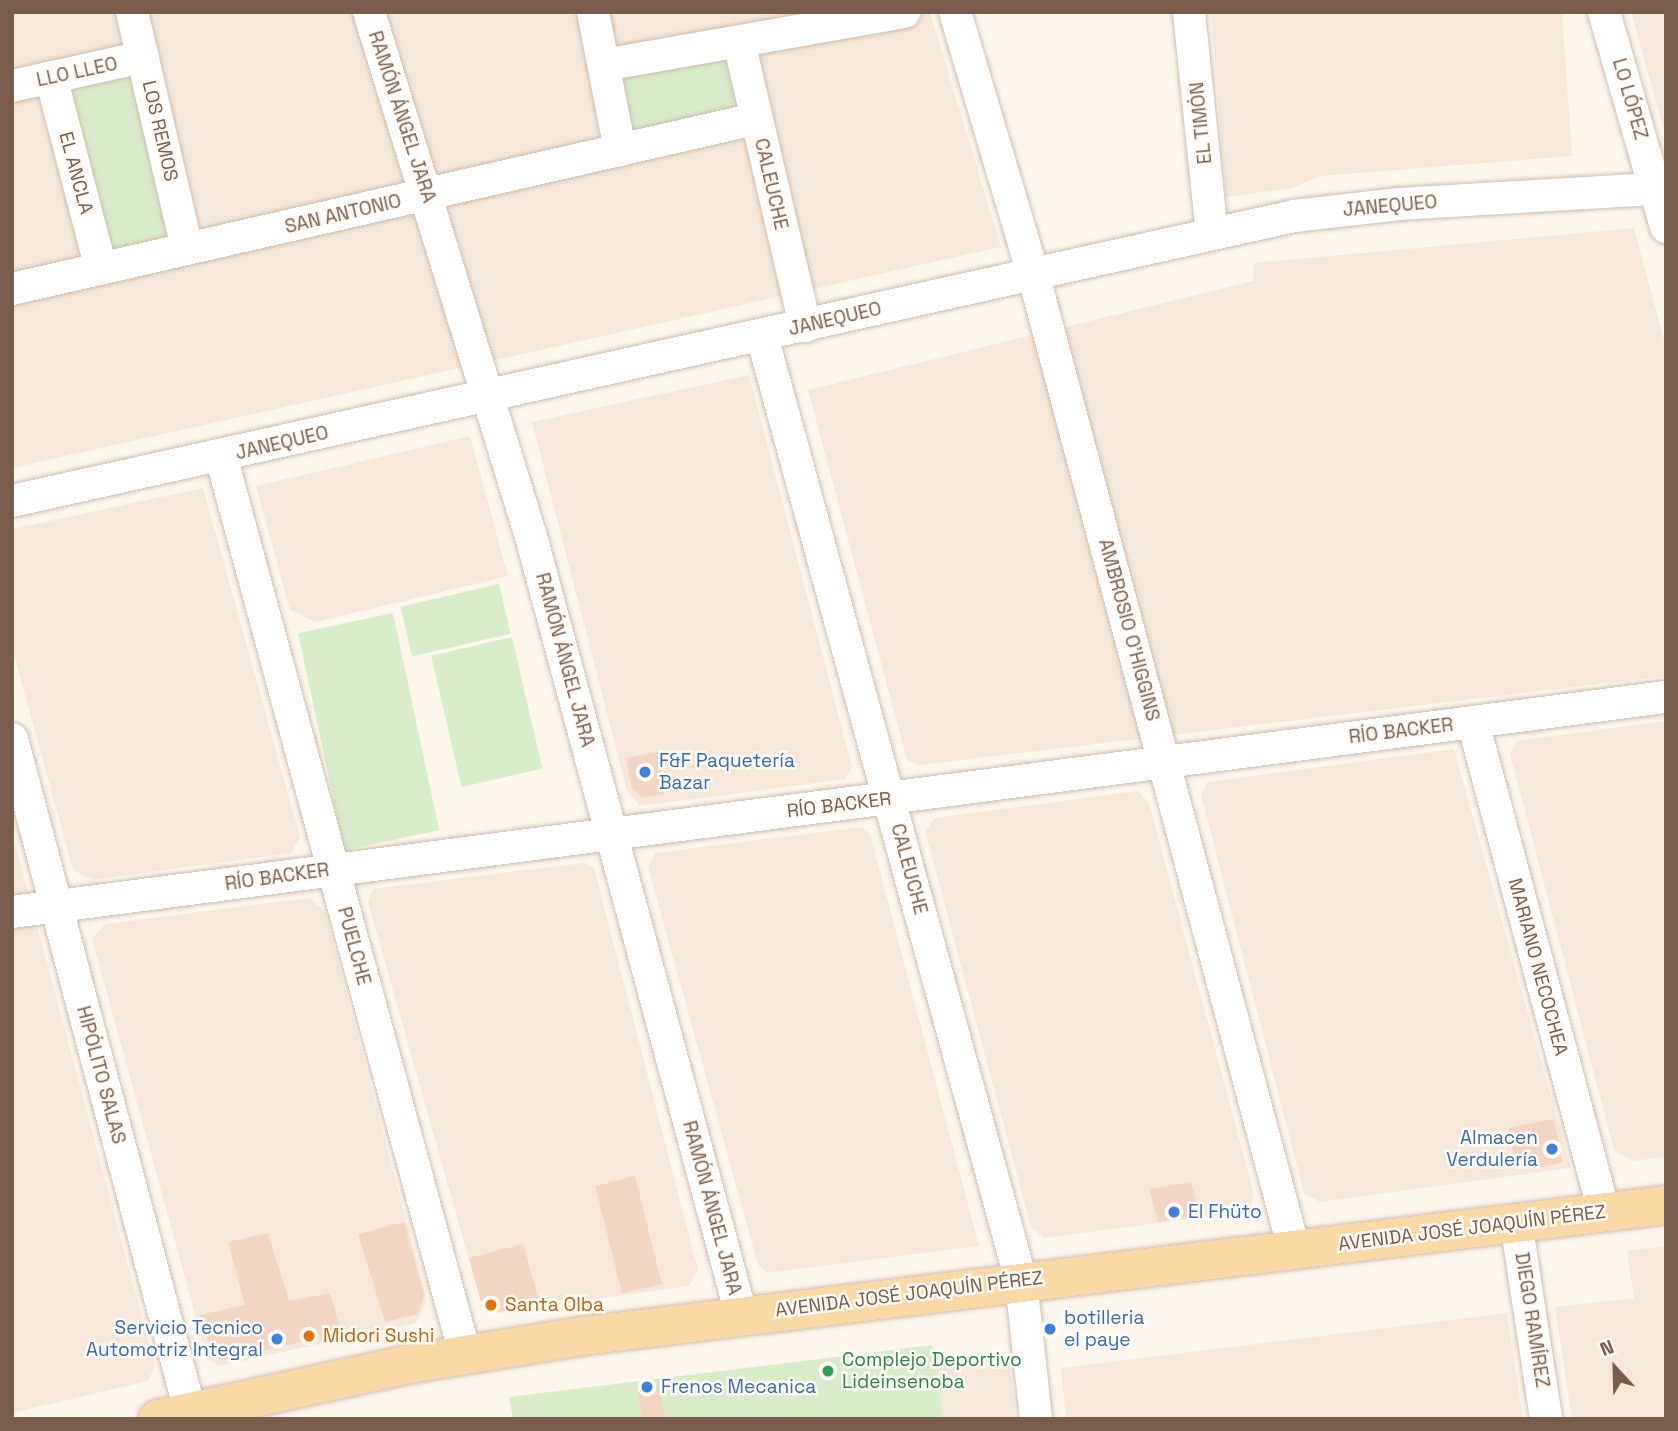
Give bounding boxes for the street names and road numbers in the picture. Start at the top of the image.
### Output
street label: RAMÓN ÁNGEL JARA [363,28,441,206]
street label: LLO LLEO [34,52,120,92]
street label: LO LÓPEZ [1608,56,1652,142]
street label: LOS REMOS [137,78,183,184]
street label: EL TIMÓN [1185,80,1217,166]
street label: EL ANCLA [54,129,98,217]
street label: CALEUCHE [749,136,793,232]
street label: SAN ANTONIO [283,190,403,238]
street label: JANEQUEO [1342,191,1438,221]
street label: JANEQUEO [786,297,884,341]
street label: JANEQUEO [233,421,331,465]
street label: AMBROSIO O'HIGGINS [1094,536,1164,724]
street label: RAMÓN ÁNGEL JARA [531,570,599,750]
street label: RÍO BACKER [1348,713,1454,749]
street label: RÍO BACKER [786,787,892,823]
street label: CALEUCHE [886,821,932,917]
street label: RÍO BACKER [223,858,331,896]
street label: MARIANO NECOCHEA [1503,876,1573,1058]
street label: PUELCHE [333,904,375,988]
street label: HIPÓLITO SALAS [72,1004,130,1146]
street label: RAMÓN ÁNGEL JARA [678,1118,746,1298]
street label: AVENIDA JOSÉ JOAQUÍN PÉREZ [1337,1200,1607,1256]
street label: DIEGO RAMÍREZ [1510,1251,1554,1389]
street label: AVENIDA JOSÉ JOAQUÍN PÉREZ [774,1266,1044,1322]

